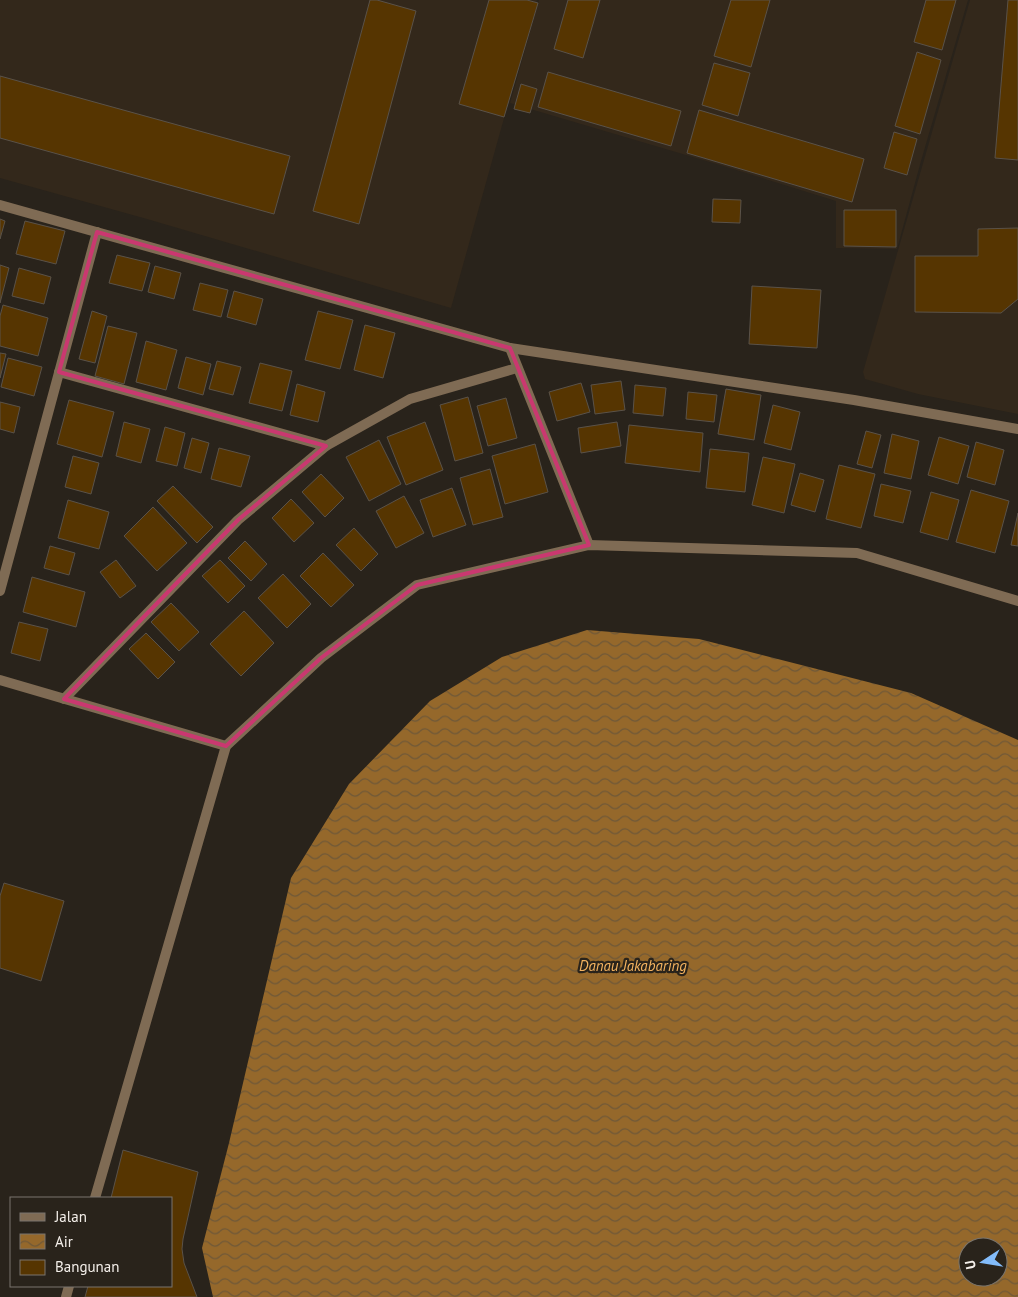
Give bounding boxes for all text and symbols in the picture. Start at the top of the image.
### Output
water label: Danau Jakabaring [579,956,687,975]
legend [10,1197,172,1287]
text: Jalan [54,1207,87,1226]
text: Air [55,1232,73,1251]
north arrow [958,1237,1008,1287]
text: Bangunan [55,1257,119,1276]
text: U [961,1259,980,1271]

